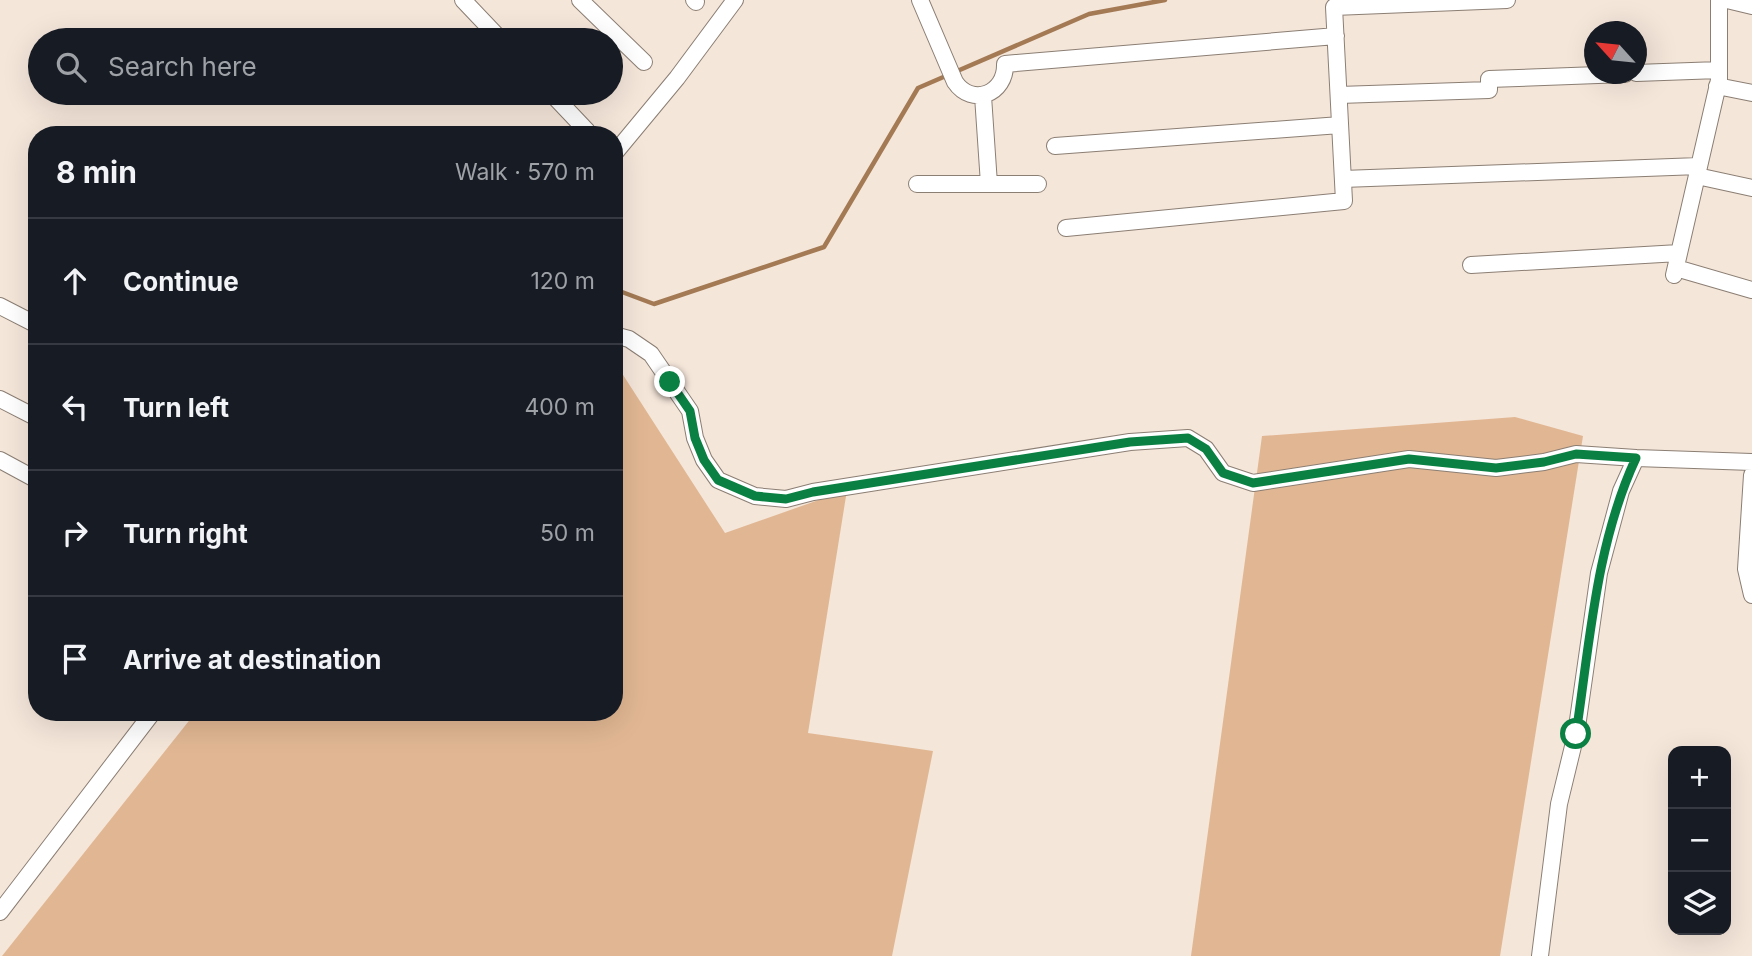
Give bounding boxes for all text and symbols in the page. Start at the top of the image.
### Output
north arrow [1584,21,1647,84]
search box [28,28,623,105]
icon: search [52,48,90,86]
text: Search here [108,51,257,82]
text: 8 min [56,154,137,190]
text: Walk · 570 m [455,158,595,186]
icon: ahead [56,262,94,300]
text: Continue [123,266,239,297]
text: 120 m [530,267,595,295]
route end [654,366,685,397]
icon: left [56,388,94,426]
text: Turn left [123,392,229,423]
text: 400 m [525,393,595,421]
icon: right [56,514,94,552]
text: Turn right [123,518,248,549]
text: 50 m [540,519,595,547]
icon: arrive [56,640,94,678]
text: Arrive at destination [123,644,382,675]
route start [1560,718,1591,749]
map controls [1668,746,1731,935]
button: + [1668,746,1731,809]
button: − [1668,809,1731,872]
button: layers [1668,872,1731,935]

